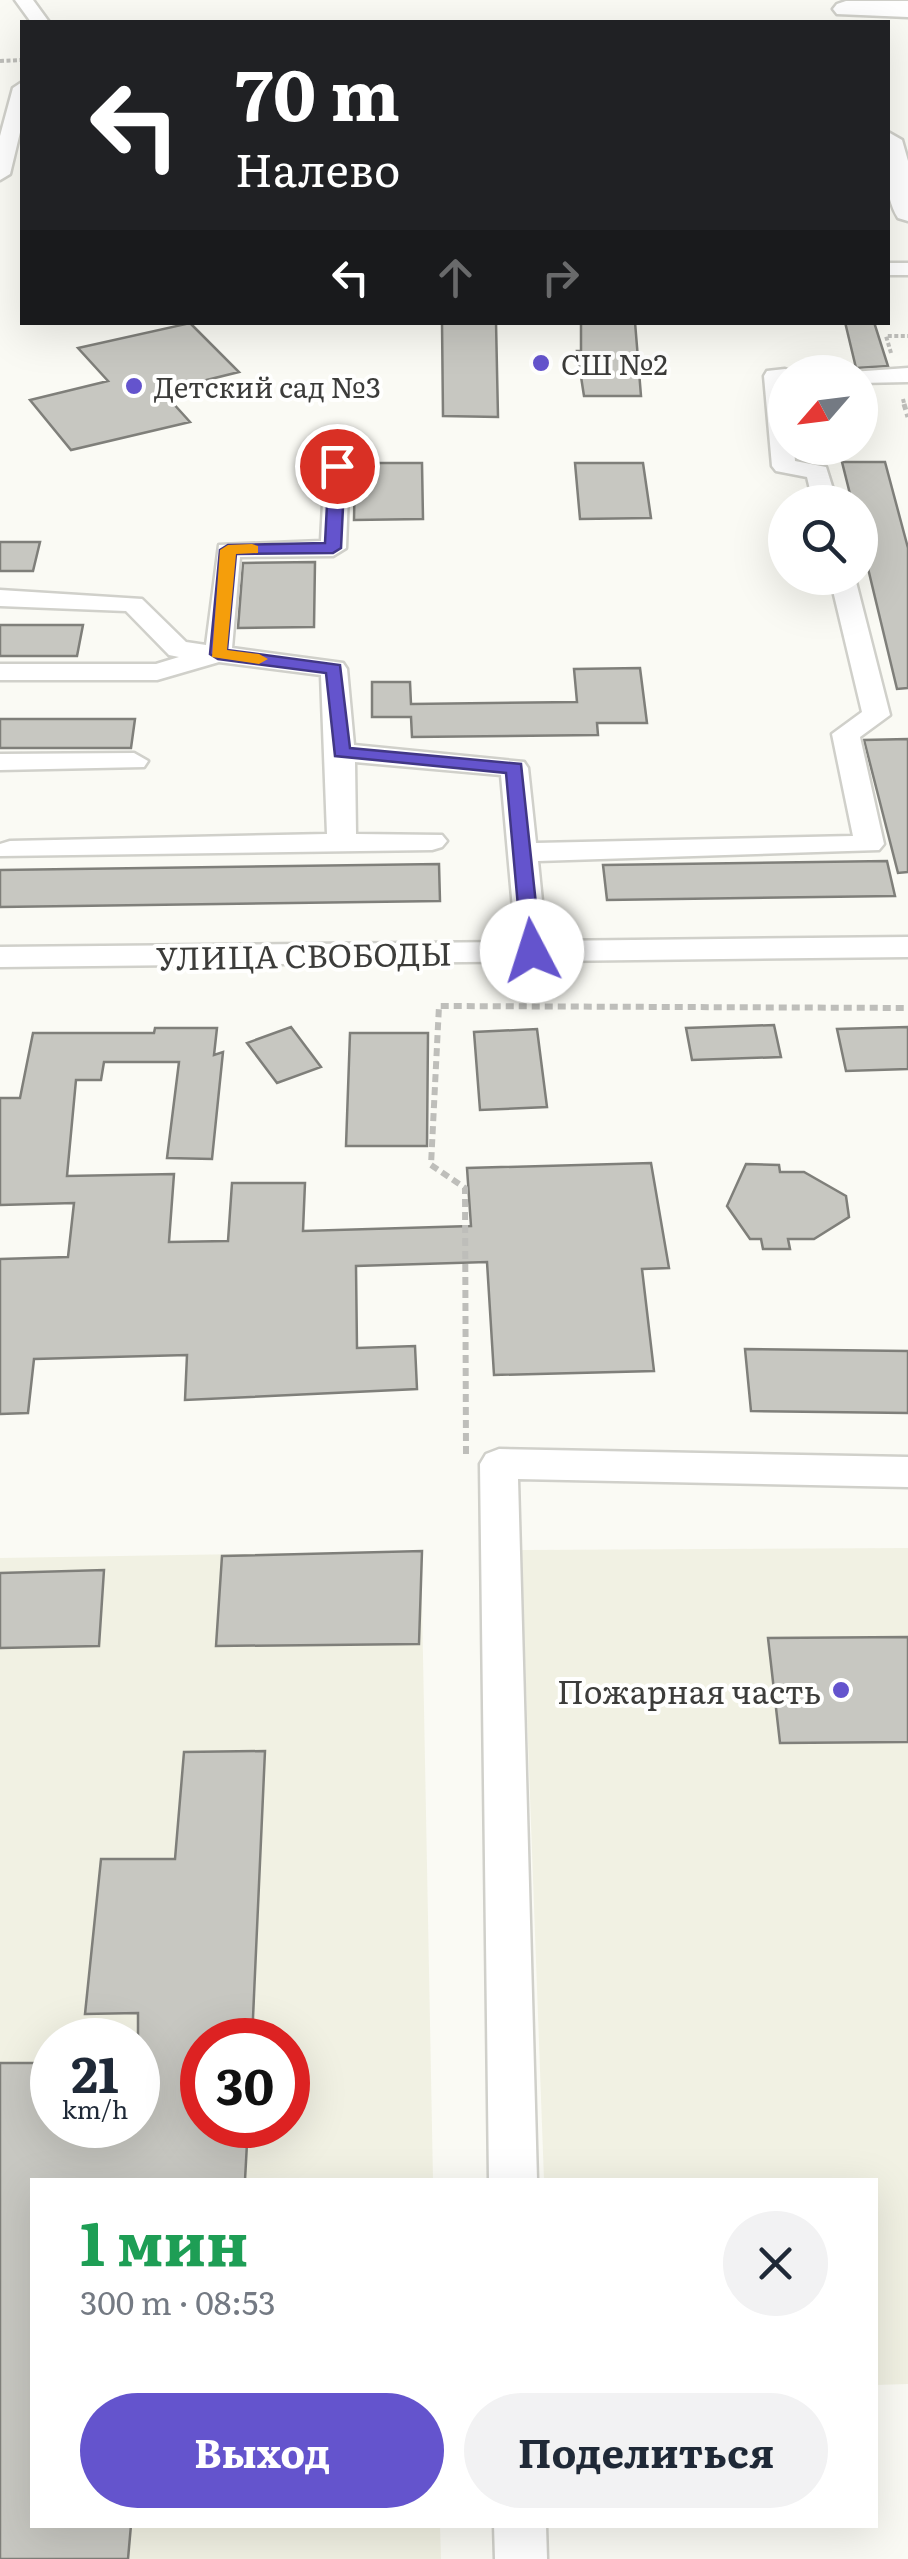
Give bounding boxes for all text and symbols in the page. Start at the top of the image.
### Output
text: 70 m [235,39,400,143]
icon: left [70,60,200,190]
text: Налево [235,134,400,201]
icon: left [323,250,378,305]
icon: ahead [428,250,483,305]
icon: right [533,250,588,305]
place label: СШ №2 [561,342,668,384]
marker: СШ №2 [530,352,552,374]
north arrow [768,355,878,465]
map controls [768,355,878,595]
place label: Детский сад №3 [154,365,381,407]
marker: Детский сад №3 [123,375,145,397]
pin [295,424,380,509]
icon: arrive [310,439,365,494]
button: search [768,485,878,595]
position arrow [480,899,584,1003]
street label: УЛИЦА СВОБОДЫ [156,927,452,981]
place label: Пожарная часть [557,1666,821,1714]
marker: Пожарная часть [830,1679,852,1701]
speed limit sign: 30 [180,2018,310,2148]
text: 21 [71,2034,119,2108]
text: km/h [62,2090,128,2127]
text: 1 мин [80,2195,249,2284]
button: close [723,2211,828,2316]
text: 300 m · 08:53 [80,2277,276,2325]
button: Выход [80,2393,444,2508]
button: Поделиться [464,2393,828,2508]

